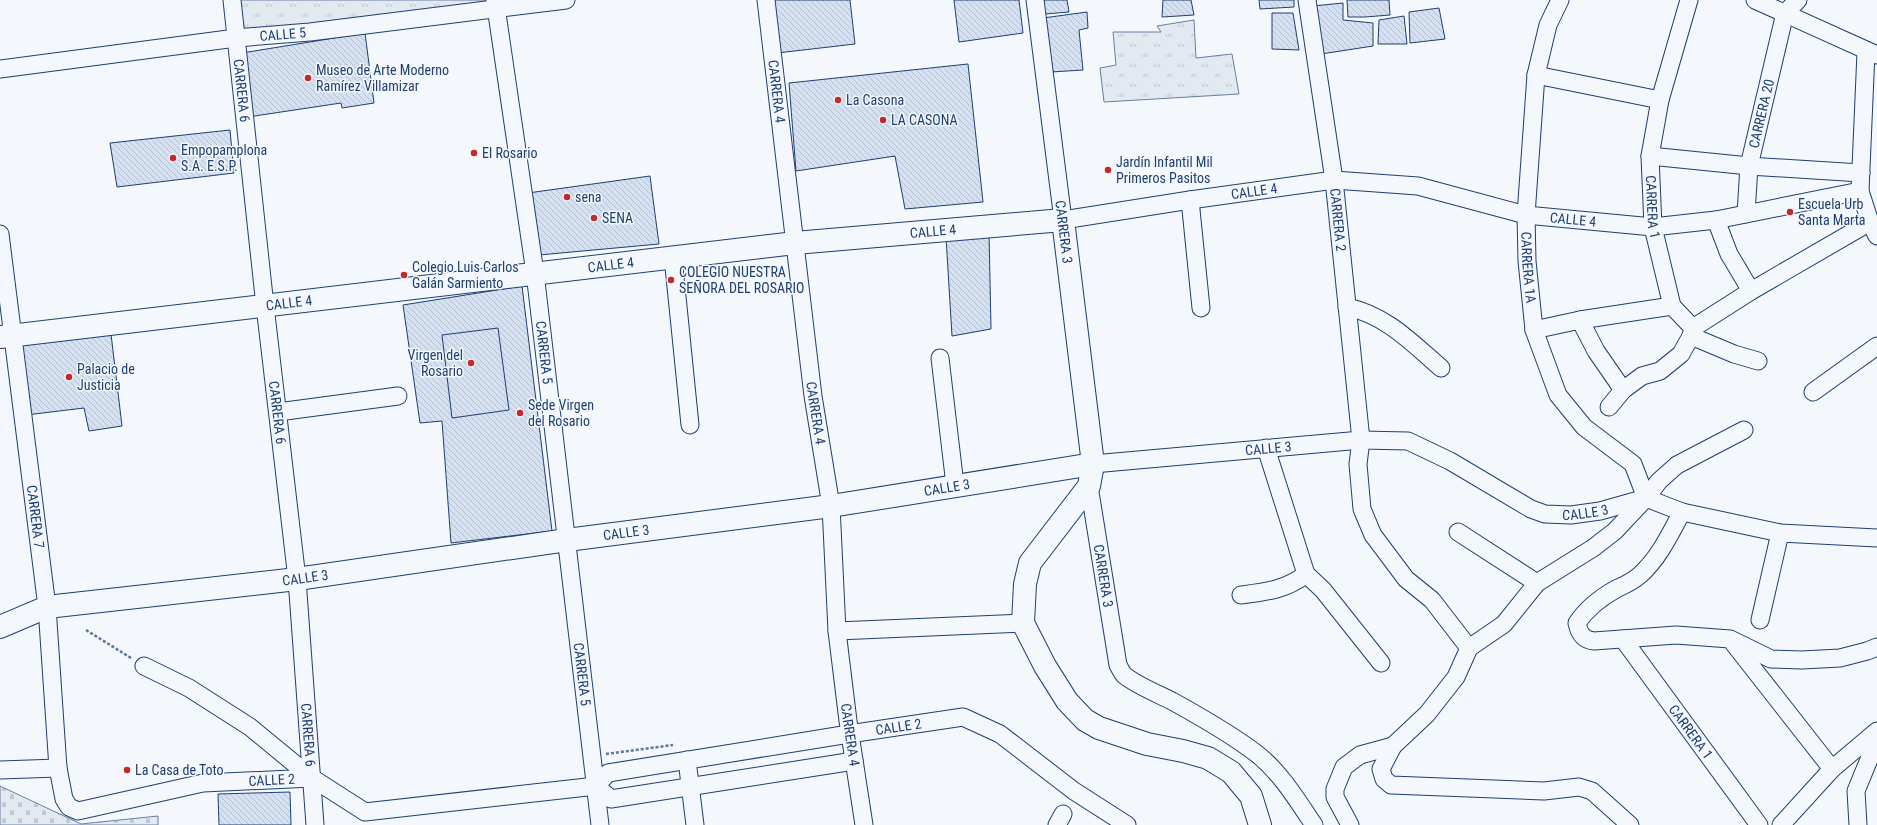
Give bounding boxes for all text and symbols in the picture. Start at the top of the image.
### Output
street label: CALLE 5 [259,24,307,44]
street label: CARRERA 6 [230,58,253,123]
street label: CARRERA 4 [765,59,789,124]
place label: Museo de Arte Moderno Ramírez Villamizar [316,62,449,94]
marker: Museo de Arte Moderno Ramírez Villamizar [303,73,313,83]
street label: CARRERA 20 [1745,77,1777,150]
place label: La Casona [846,92,904,108]
marker: La Casona [833,95,843,105]
place label: LA CASONA [891,112,958,128]
marker: LA CASONA [878,115,888,125]
place label: Empopamplona S.A. E.S.P. [181,142,267,174]
place label: El Rosario [482,145,537,161]
marker: El Rosario [469,148,479,158]
marker: Empopamplona S.A. E.S.P. [168,153,178,163]
place label: Jardín Infantil Mil Primeros Pasitos [1116,154,1213,186]
marker: Jardín Infantil Mil Primeros Pasitos [1103,165,1113,175]
street label: CARRERA 1 [1643,175,1664,240]
street label: CALLE 4 [1230,180,1278,202]
street label: CARRERA 2 [1327,187,1349,252]
place label: sena [575,189,601,205]
marker: sena [562,192,572,202]
place label: Escuela Urb Santa Marta [1798,196,1866,228]
street label: CARRERA 3 [1052,200,1076,264]
marker: Escuela Urb Santa Marta [1785,207,1795,217]
street label: CALLE 4 [1549,209,1597,230]
place label: SENA [602,210,633,226]
marker: SENA [589,213,599,223]
street label: CALLE 4 [909,221,957,241]
street label: CARRERA 1A [1518,232,1539,304]
street label: CALLE 4 [587,254,635,275]
place label: Colegio Luis Carlos Galán Sarmiento [412,259,519,291]
place label: COLEGIO NUESTRA SEÑORA DEL ROSARIO [679,264,804,296]
marker: Colegio Luis Carlos Galán Sarmiento [399,270,409,280]
marker: COLEGIO NUESTRA SEÑORA DEL ROSARIO [666,275,676,285]
street label: CALLE 4 [265,292,313,314]
street label: CARRERA 5 [533,320,556,385]
place label: Virgen del Rosario [408,347,463,379]
marker: Virgen del Rosario [466,358,476,368]
place label: Palacio de Justicia [77,361,135,393]
marker: Palacio de Justicia [64,372,74,382]
street label: CARRERA 6 [266,380,289,445]
street label: CARRERA 4 [803,381,829,446]
place label: Sede Virgen del Rosario [528,397,594,429]
marker: Sede Virgen del Rosario [515,408,525,418]
street label: CALLE 3 [1244,438,1292,458]
street label: CALLE 3 [923,476,971,499]
street label: CARRERA 7 [24,484,48,549]
street label: CALLE 3 [1562,501,1610,523]
street label: CALLE 3 [602,521,650,543]
street label: CARRERA 3 [1091,543,1117,608]
street label: CALLE 3 [281,567,329,589]
street label: CARRERA 5 [571,642,594,707]
street label: CARRERA 1 [1666,701,1716,762]
street label: CARRERA 4 [838,702,863,767]
street label: CARRERA 6 [298,703,319,767]
street label: CALLE 2 [874,715,923,738]
place label: La Casa de Toto [135,762,224,778]
marker: La Casa de Toto [122,765,132,775]
street label: CALLE 2 [248,771,295,789]

